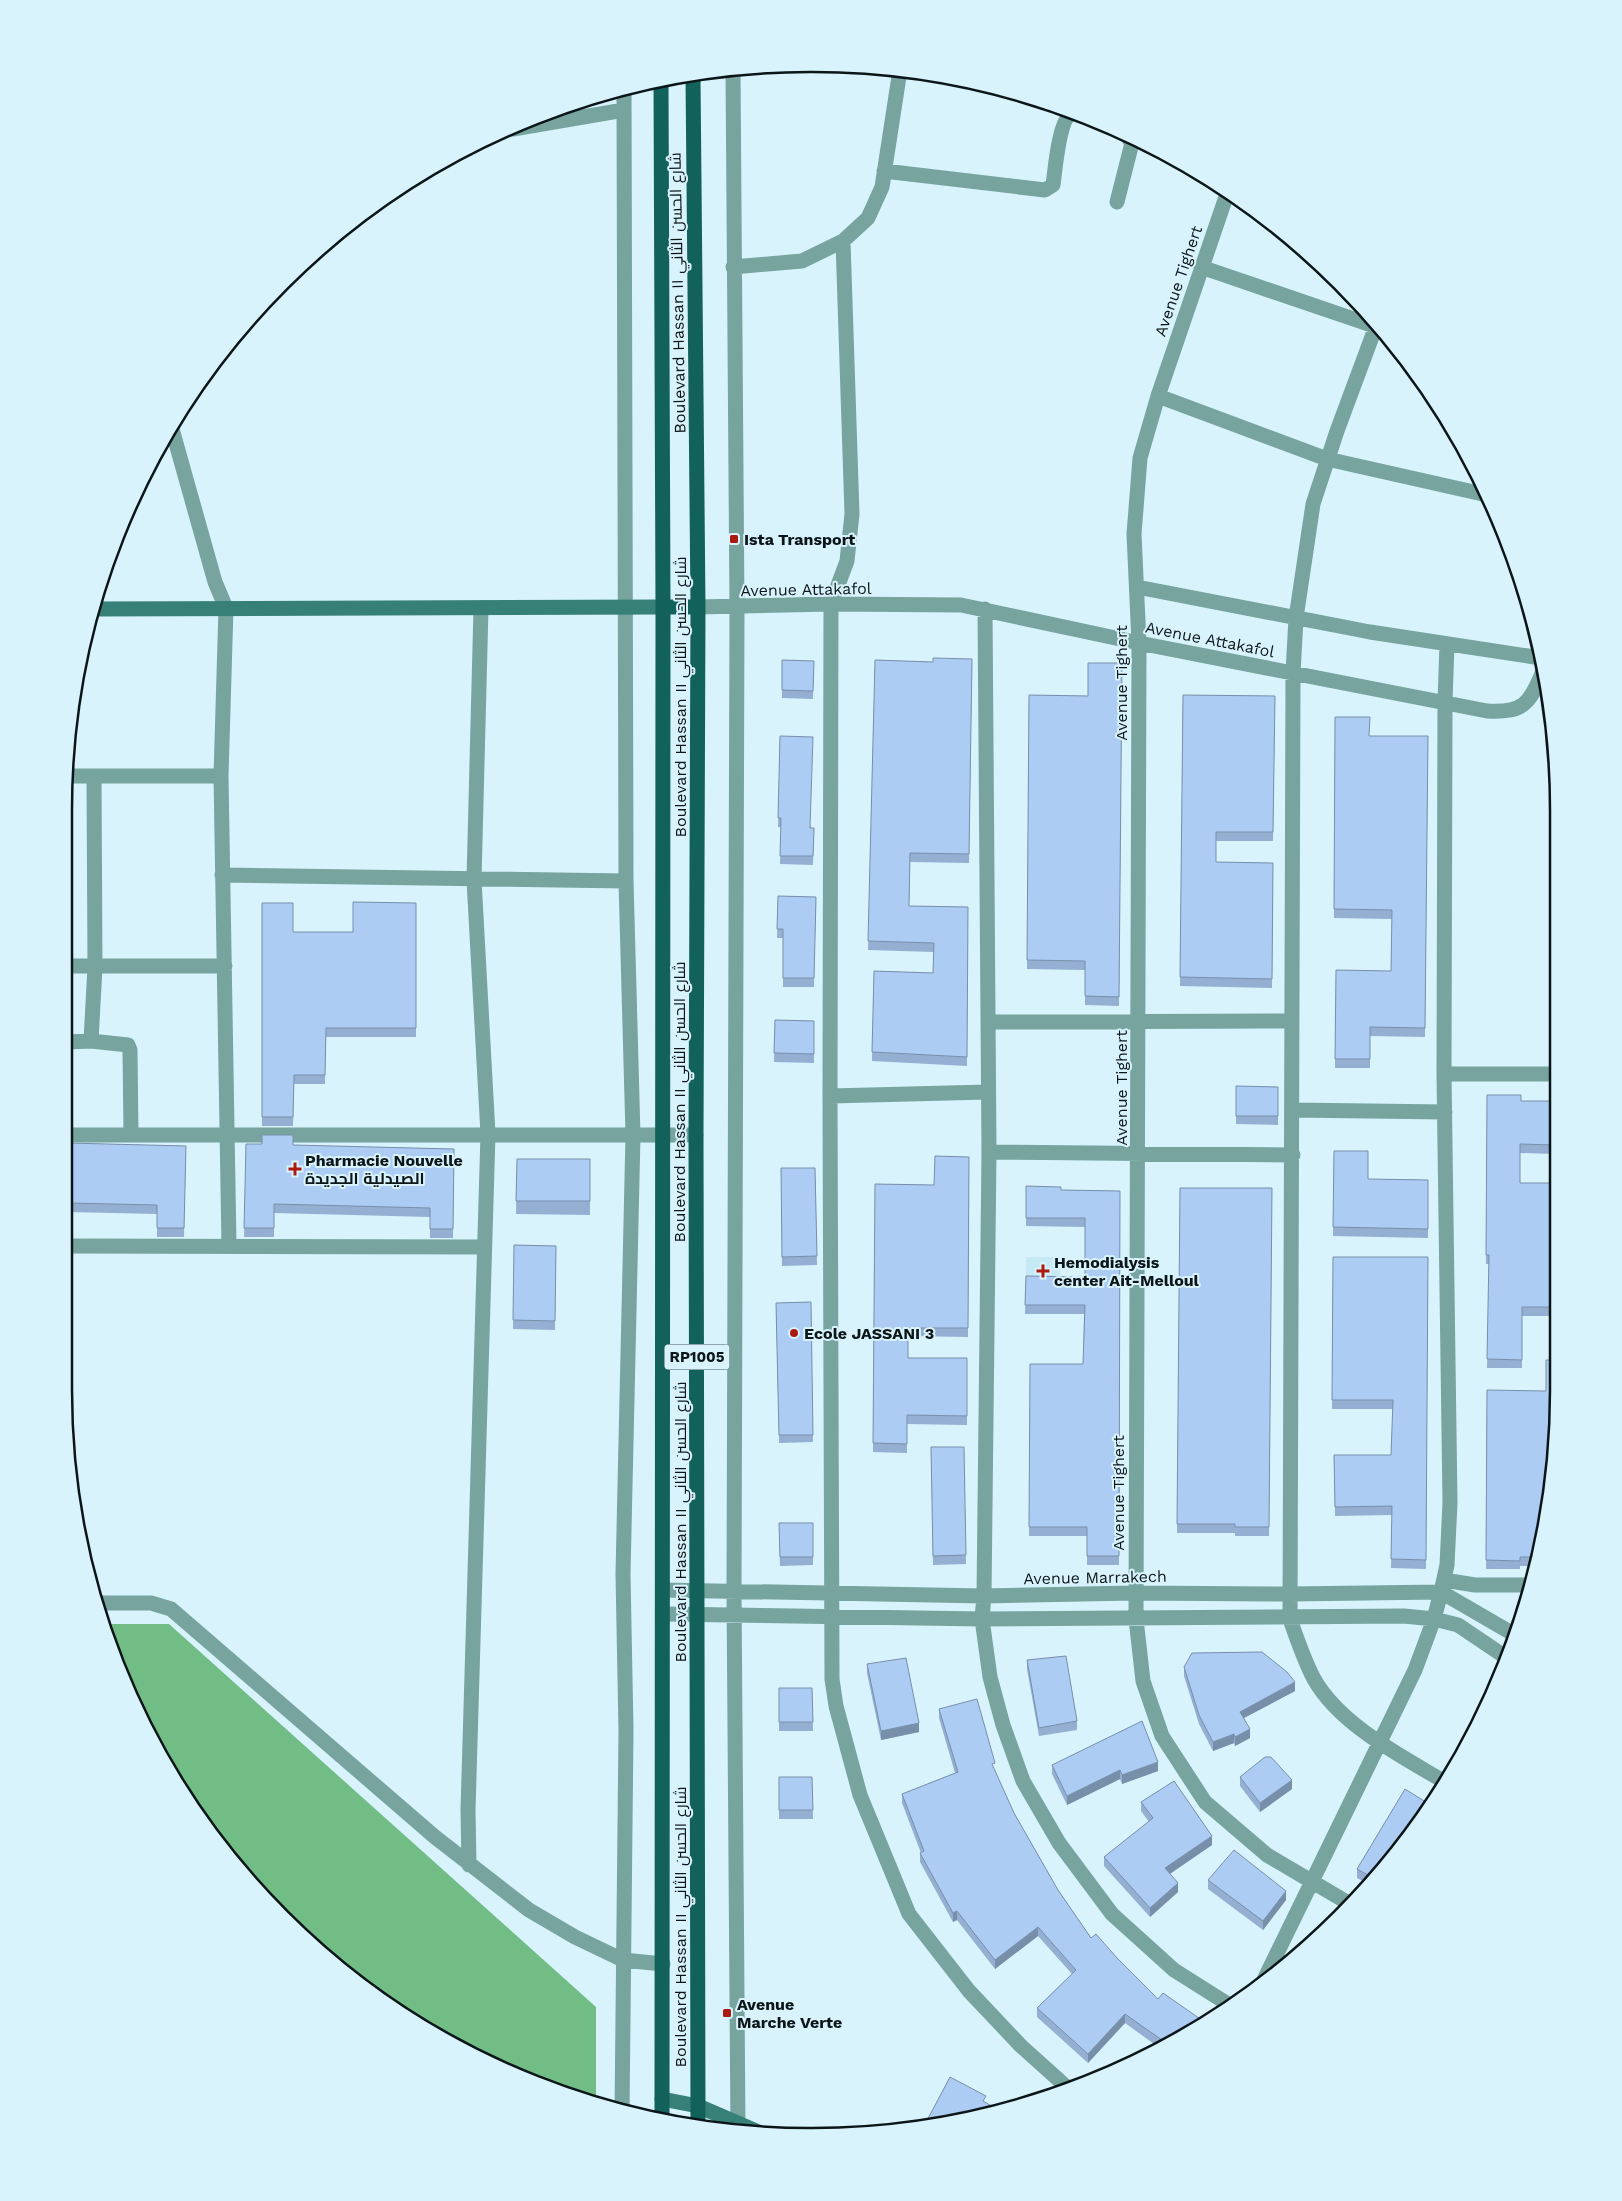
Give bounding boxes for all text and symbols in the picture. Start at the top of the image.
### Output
street label: Boulevard Hassan II شارع الحسن الثاني [666,152,693,434]
street label: Avenue Tighert [1151,223,1206,339]
place label: Ista Transport [744,530,855,549]
marker: Ista Transport [728,533,740,545]
street label: Boulevard Hassan II شارع الحسن الثاني [671,556,694,838]
street label: Avenue Attakafol [740,579,872,600]
street label: Avenue Attakafol [1144,618,1276,661]
street label: Avenue Tighert [1112,625,1131,741]
street label: Boulevard Hassan II شارع الحسن الثاني [670,961,693,1243]
street label: Avenue Tighert [1112,1030,1131,1146]
place label: Pharmacie Nouvelle الصيدلية الجديدة [305,1151,463,1188]
marker: Pharmacie Nouvelle الصيدلية الجديدة [289,1163,301,1175]
place label: Hemodialysis center Ait-Melloul [1054,1253,1200,1290]
marker: Hemodialysis center Ait-Melloul [1036,1264,1050,1278]
place label: Ecole JASSANI 3 [804,1324,934,1343]
marker: Ecole JASSANI 3 [788,1327,800,1339]
road number: RP1005 [664,1344,730,1370]
street label: Boulevard Hassan II شارع الحسن الثاني [671,1381,694,1663]
street label: Avenue Tighert [1109,1435,1128,1551]
street label: Avenue Marrakech [1023,1567,1167,1588]
street label: Boulevard Hassan II شارع الحسن الثاني [671,1786,694,2068]
place label: Avenue Marche Verte [737,1995,842,2032]
marker: Avenue Marche Verte [721,2007,733,2019]

